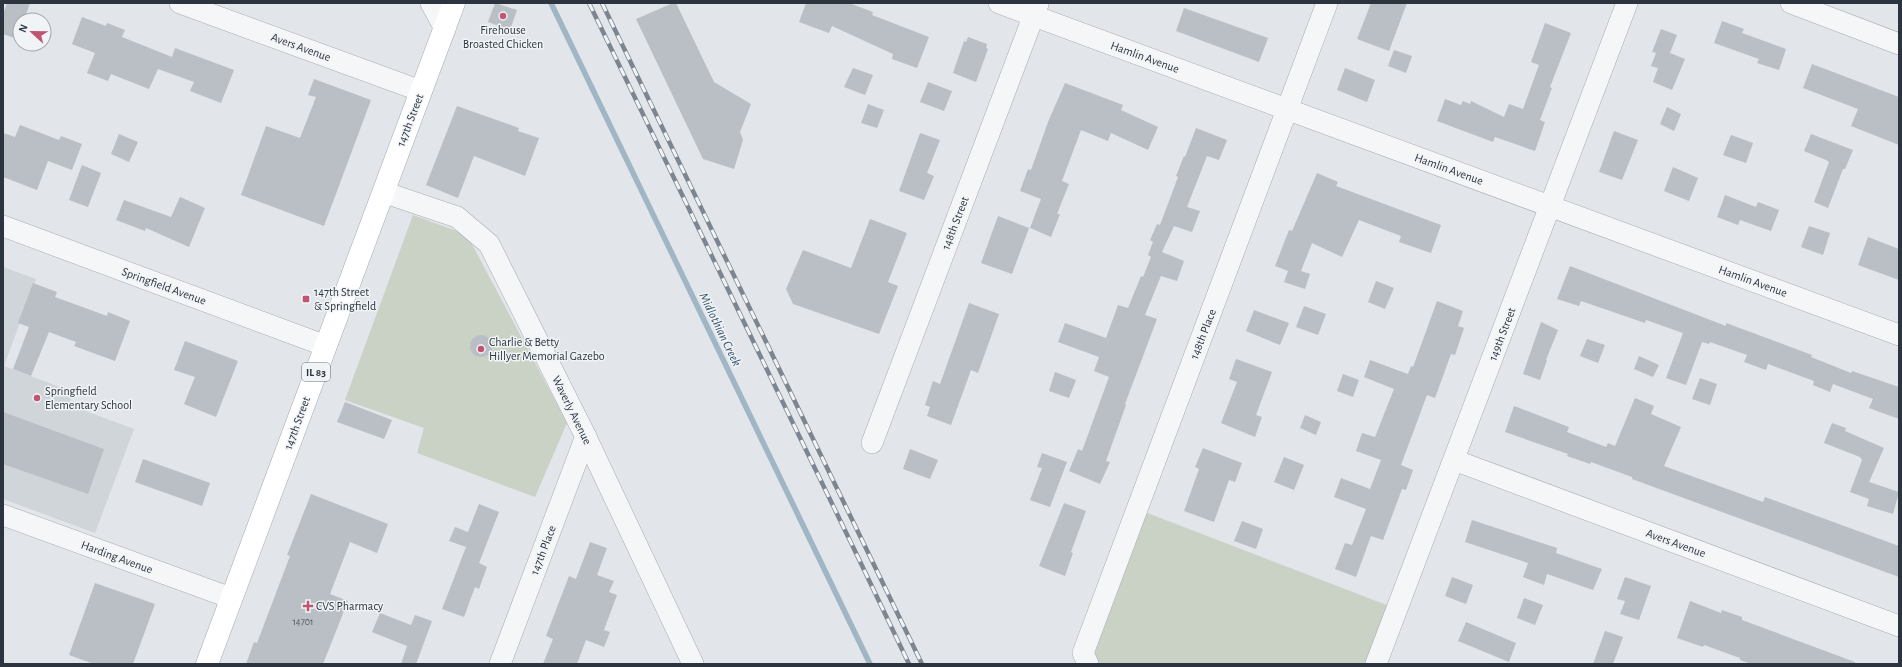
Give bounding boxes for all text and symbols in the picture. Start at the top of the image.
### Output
marker: Firehouse Broasted Chicken [498,11,508,21]
north arrow [12,12,52,52]
text: N [17,23,30,34]
place label: Firehouse Broasted Chicken [463,24,543,50]
street label: Avers Avenue [270,31,332,63]
street label: Hamlin Avenue [1109,39,1181,75]
street label: 147th Street [395,92,426,148]
street label: Hamlin Avenue [1413,151,1485,187]
street label: 148th Street [939,195,971,251]
street label: Hamlin Avenue [1717,263,1789,299]
street label: Springfield Avenue [120,265,208,307]
place label: 147th Street & Springfield [314,286,376,312]
water label: Midlothian Creek [696,291,743,369]
marker: 147th Street & Springfield [301,294,311,304]
street label: 149th Street [1486,306,1518,362]
street label: 148th Place [1188,307,1218,361]
place label: Charlie & Betty Hillyer Memorial Gazebo [489,336,605,363]
marker: Charlie & Betty Hillyer Memorial Gazebo [476,344,486,354]
road number: IL 83 [302,363,330,381]
street label: Waverly Avenue [549,374,594,447]
place label: Springfield Elementary School [45,385,132,412]
marker: Springfield Elementary School [32,393,42,403]
street label: 147th Street [282,395,312,451]
street label: 147th Place [528,524,558,576]
street label: Avers Avenue [1645,527,1707,559]
street label: Harding Avenue [80,538,154,576]
place label: CVS Pharmacy [316,600,383,613]
marker: CVS Pharmacy [303,601,313,611]
house number: 14701 [292,617,314,627]

